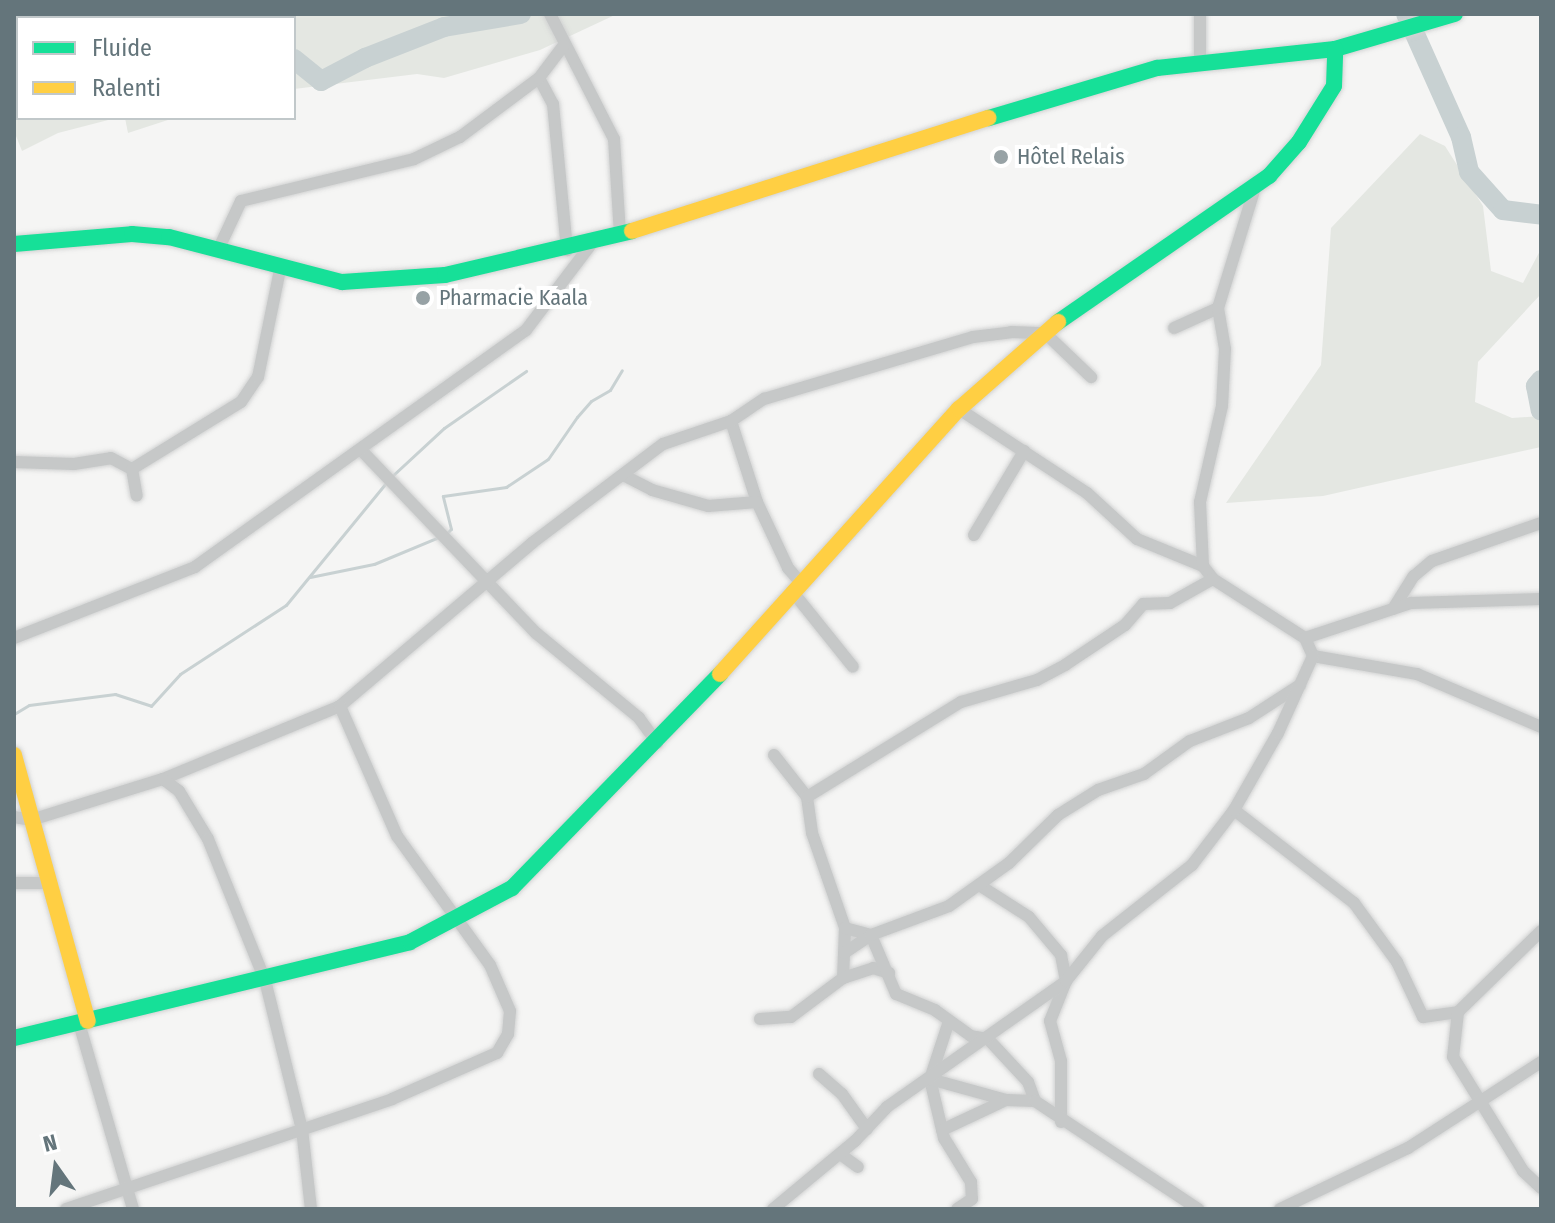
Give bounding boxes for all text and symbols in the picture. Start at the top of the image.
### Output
legend [16,16,296,120]
text: Fluide [92,34,152,62]
text: Ralenti [92,74,161,102]
place label: Hôtel Relais [1017,144,1125,170]
marker: Hôtel Relais [992,148,1010,166]
place label: Pharmacie Kaala [439,285,588,311]
marker: Pharmacie Kaala [414,289,432,307]
north arrow [16,1127,96,1207]
text: N [40,1129,60,1158]

